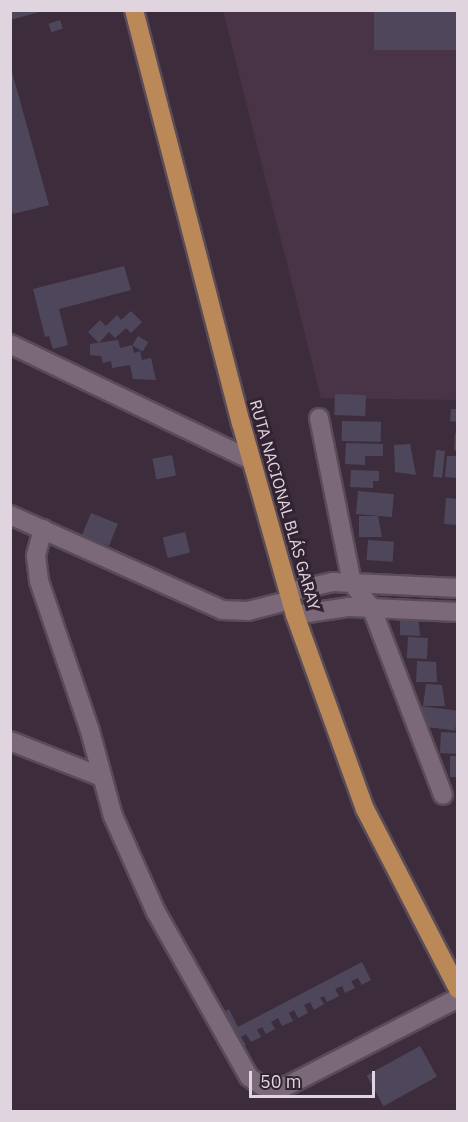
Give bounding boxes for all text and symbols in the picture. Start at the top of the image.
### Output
street label: RUTA NACIONAL BLÁS GARAY [246,398,324,612]
scale bar [252,1059,378,1097]
text: 50 m [260,1070,302,1093]

